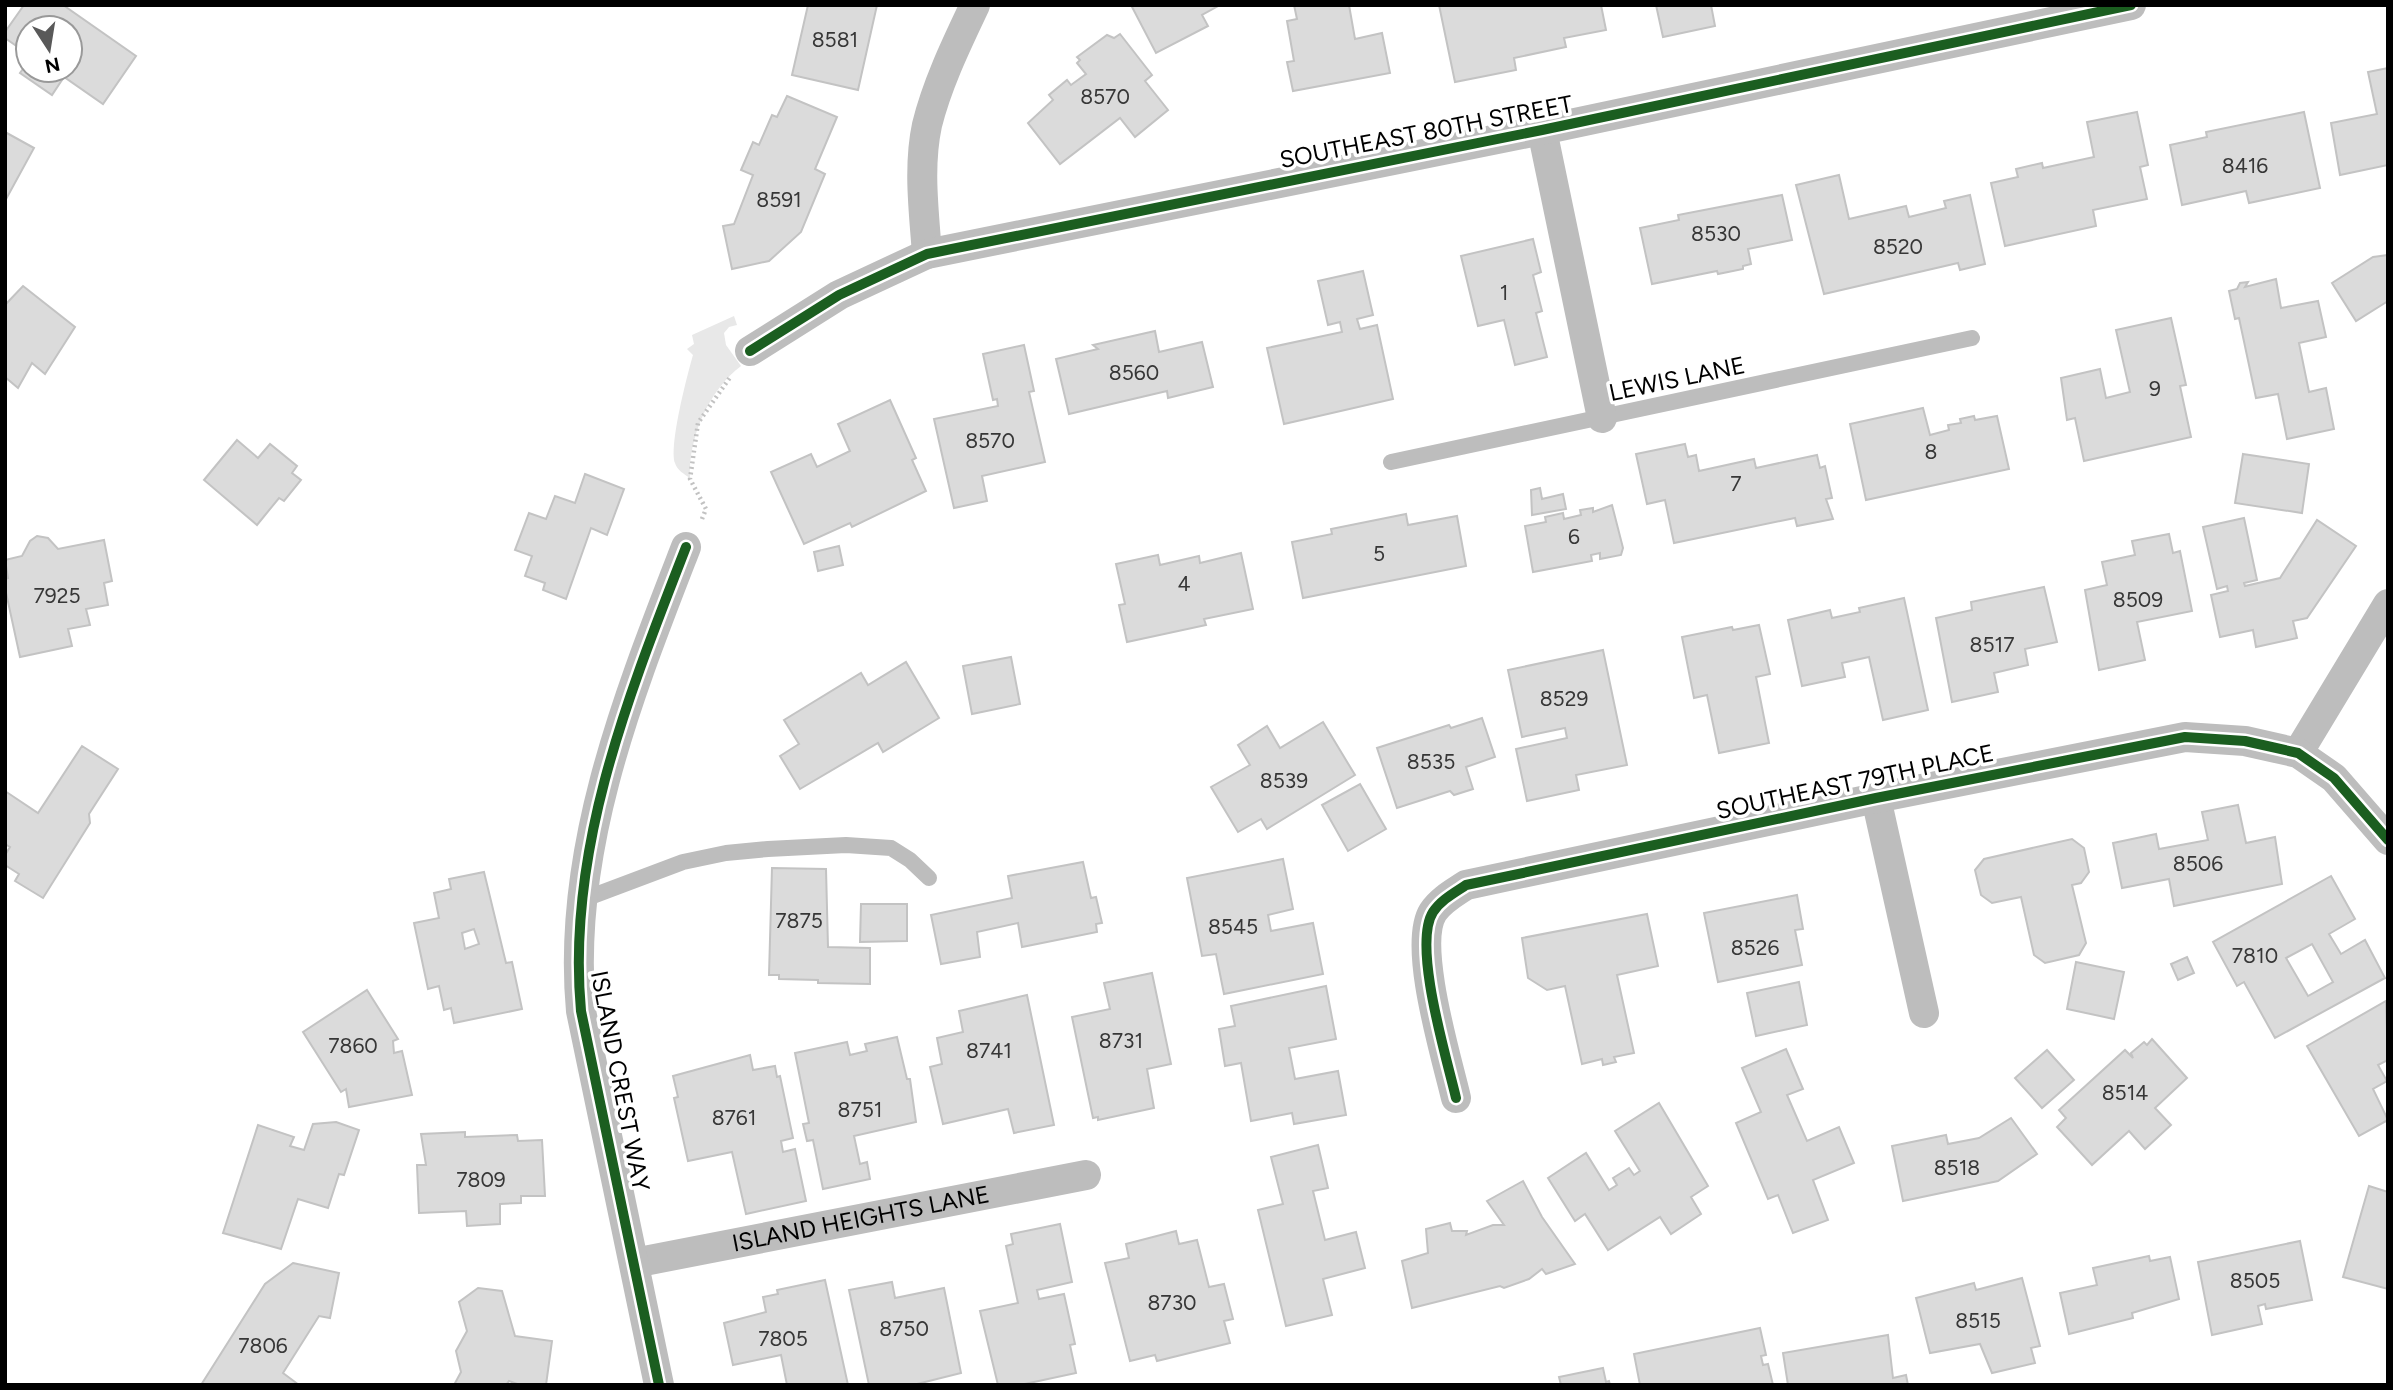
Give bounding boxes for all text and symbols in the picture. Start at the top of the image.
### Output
north arrow [14,14,84,84]
house number: 8581 [812,27,858,52]
text: N [43,52,62,78]
house number: 8570 [1080,84,1130,109]
street label: SOUTHEAST 80TH STREET [1277,89,1575,174]
house number: 8416 [2222,153,2268,178]
house number: 8591 [756,187,802,212]
house number: 8530 [1691,221,1741,246]
house number: 8520 [1873,234,1923,259]
house number: 1 [1500,280,1508,305]
street label: LEWIS LANE [1606,350,1748,407]
house number: 8560 [1109,360,1159,385]
house number: 9 [2149,376,2161,401]
house number: 8570 [965,428,1015,453]
house number: 8 [1925,439,1937,464]
house number: 7 [1730,471,1742,496]
house number: 6 [1568,524,1580,549]
house number: 5 [1373,541,1385,566]
house number: 4 [1177,571,1191,596]
house number: 7925 [34,583,80,608]
house number: 8509 [2113,587,2163,612]
house number: 8517 [1970,632,2014,657]
house number: 8529 [1540,686,1588,711]
street label: SOUTHEAST 79TH PLACE [1713,738,1996,825]
house number: 8535 [1407,749,1455,774]
house number: 8539 [1260,768,1308,793]
house number: 8506 [2173,851,2223,876]
house number: 7875 [775,908,823,933]
house number: 8545 [1208,914,1258,939]
house number: 8526 [1731,935,1779,960]
house number: 7810 [2232,943,2278,968]
street label: ISLAND CREST WAY [585,968,656,1194]
house number: 8731 [1099,1028,1143,1053]
house number: 7860 [328,1033,378,1058]
house number: 8741 [966,1038,1012,1063]
house number: 8514 [2102,1080,2148,1105]
house number: 8751 [838,1097,882,1122]
house number: 8761 [712,1105,756,1130]
house number: 8518 [1934,1155,1980,1180]
house number: 7809 [456,1167,506,1192]
street label: ISLAND HEIGHTS LANE [730,1179,992,1258]
house number: 8505 [2230,1268,2280,1293]
house number: 8730 [1147,1290,1197,1315]
house number: 8515 [1955,1308,2001,1333]
house number: 8750 [879,1316,929,1341]
house number: 7805 [758,1326,808,1351]
house number: 7806 [238,1333,288,1358]

